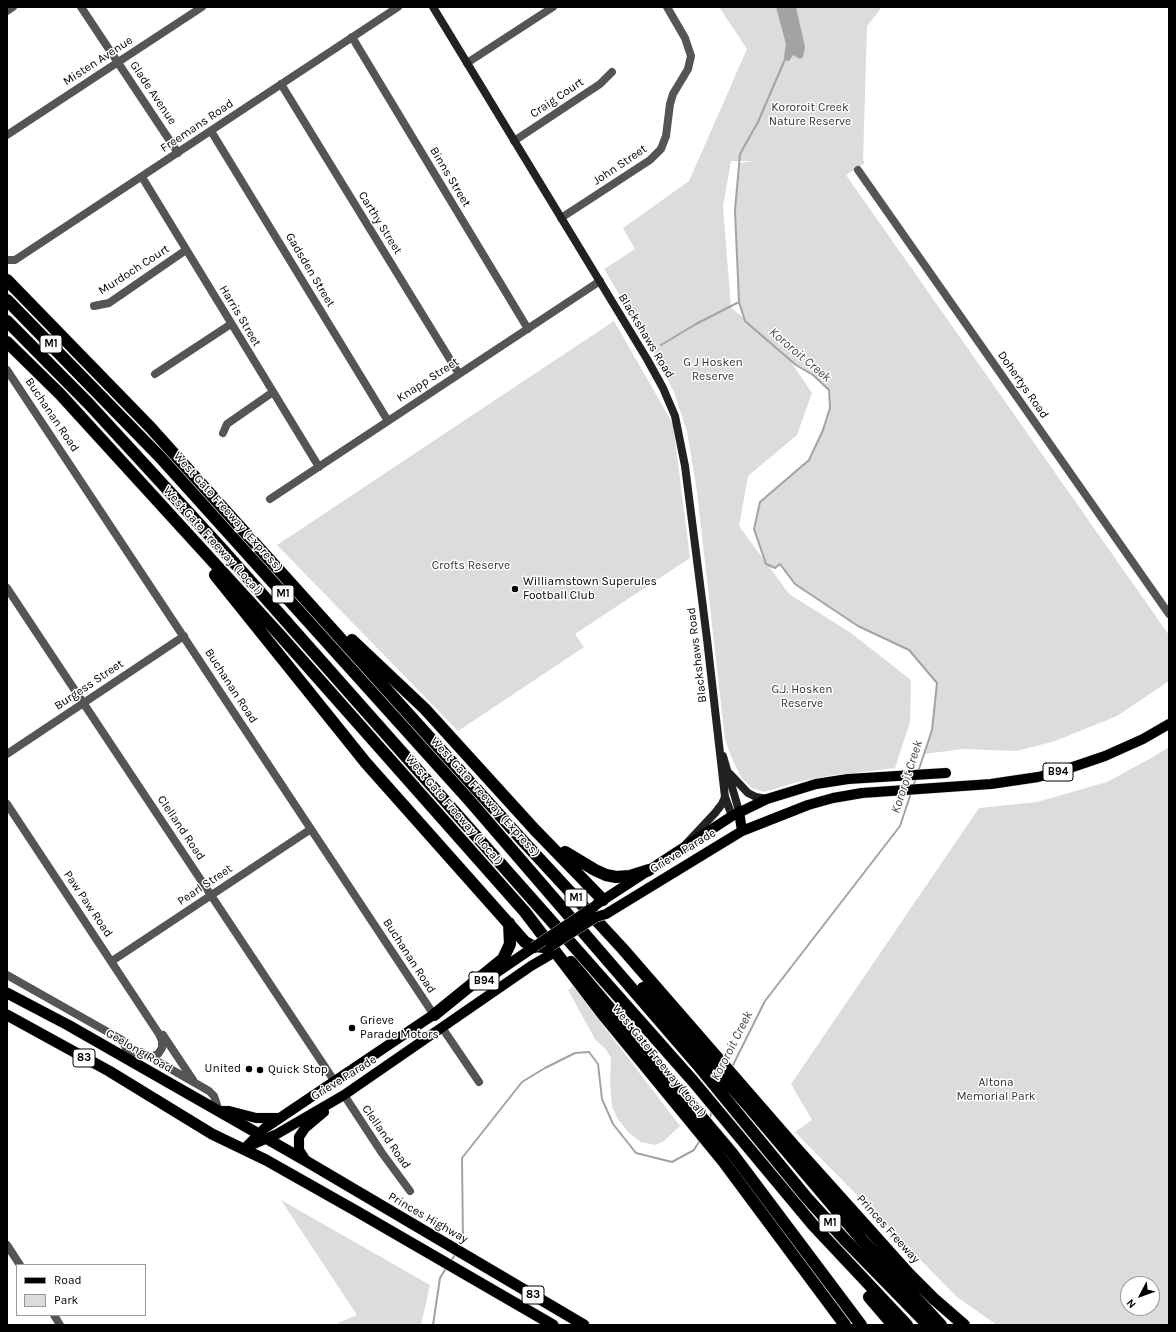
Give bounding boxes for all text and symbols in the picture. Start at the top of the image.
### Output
street label: Misten Avenue [60,33,136,89]
street label: Glade Avenue [127,59,179,127]
street label: Craig Court [527,75,587,121]
street label: Freemans Road [158,96,236,156]
park label: Kororoit Creek Nature Reserve [769,101,851,129]
street label: John Street [590,142,650,188]
street label: Binns Street [426,144,474,210]
street label: Carthy Street [355,189,405,257]
street label: Gadsden Street [282,230,338,310]
street label: Murdoch Court [96,242,172,298]
street label: Harris Street [216,283,264,349]
street label: Blackshaws Road [615,291,677,381]
water label: Kororoit Creek [766,325,834,385]
road number: M1 [40,335,62,353]
street label: Dohertys Road [994,348,1052,422]
street label: Knapp Street [394,355,462,405]
park label: G J Hosken Reserve [683,356,743,384]
street label: Buchanan Road [22,375,82,455]
street label: West Gate Freeway (Express) [170,449,286,575]
street label: West Gate Freeway (Local) [160,484,266,598]
park label: Crofts Reserve [432,559,510,573]
place label: Williamstown Superules Football Club [523,575,657,603]
marker: Williamstown Superules Football Club [510,584,520,594]
road number: M1 [272,585,294,603]
street label: Blackshaws Road [684,606,710,704]
street label: Buchanan Road [201,646,261,726]
street label: Burgess Street [52,657,126,713]
park label: G.J. Hosken Reserve [772,683,832,711]
street label: West Gate Freeway (Express) [427,734,543,860]
water label: Kororoit Creek [888,738,926,816]
street label: West Gate Freeway (Local) [402,752,506,868]
road number: B94 [1043,763,1073,781]
street label: Clelland Road [154,793,208,863]
street label: Grieve Parade [647,826,719,876]
street label: Pearl Street [175,861,235,909]
street label: Paw Paw Road [60,868,116,940]
road number: M1 [565,889,587,907]
street label: Buchanan Road [379,916,439,996]
road number: B94 [469,972,499,990]
street label: West Gate Freeway (Local) [609,1001,709,1121]
water label: Kororoit Creek [708,1009,756,1083]
place label: Grieve Parade Motors [360,1014,439,1042]
marker: Grieve Parade Motors [347,1023,357,1033]
street label: Geelong Road [103,1026,175,1076]
road number: 83 [73,1049,95,1067]
street label: Grieve Parade [309,1052,379,1104]
place label: United [205,1062,241,1076]
place label: Quick Stop [268,1063,328,1077]
marker: United [244,1064,254,1074]
marker: Quick Stop [255,1065,265,1075]
park label: Altona Memorial Park [956,1076,1036,1104]
street label: Clelland Road [359,1102,413,1172]
street label: Princes Highway [386,1189,470,1247]
street label: Princes Freeway [853,1192,923,1266]
road number: M1 [819,1214,841,1232]
legend [16,1264,146,1316]
text: Road [54,1273,82,1287]
north arrow [1120,1276,1160,1316]
road number: 83 [522,1286,544,1304]
text: Park [54,1293,78,1307]
text: N [1124,1296,1139,1311]

